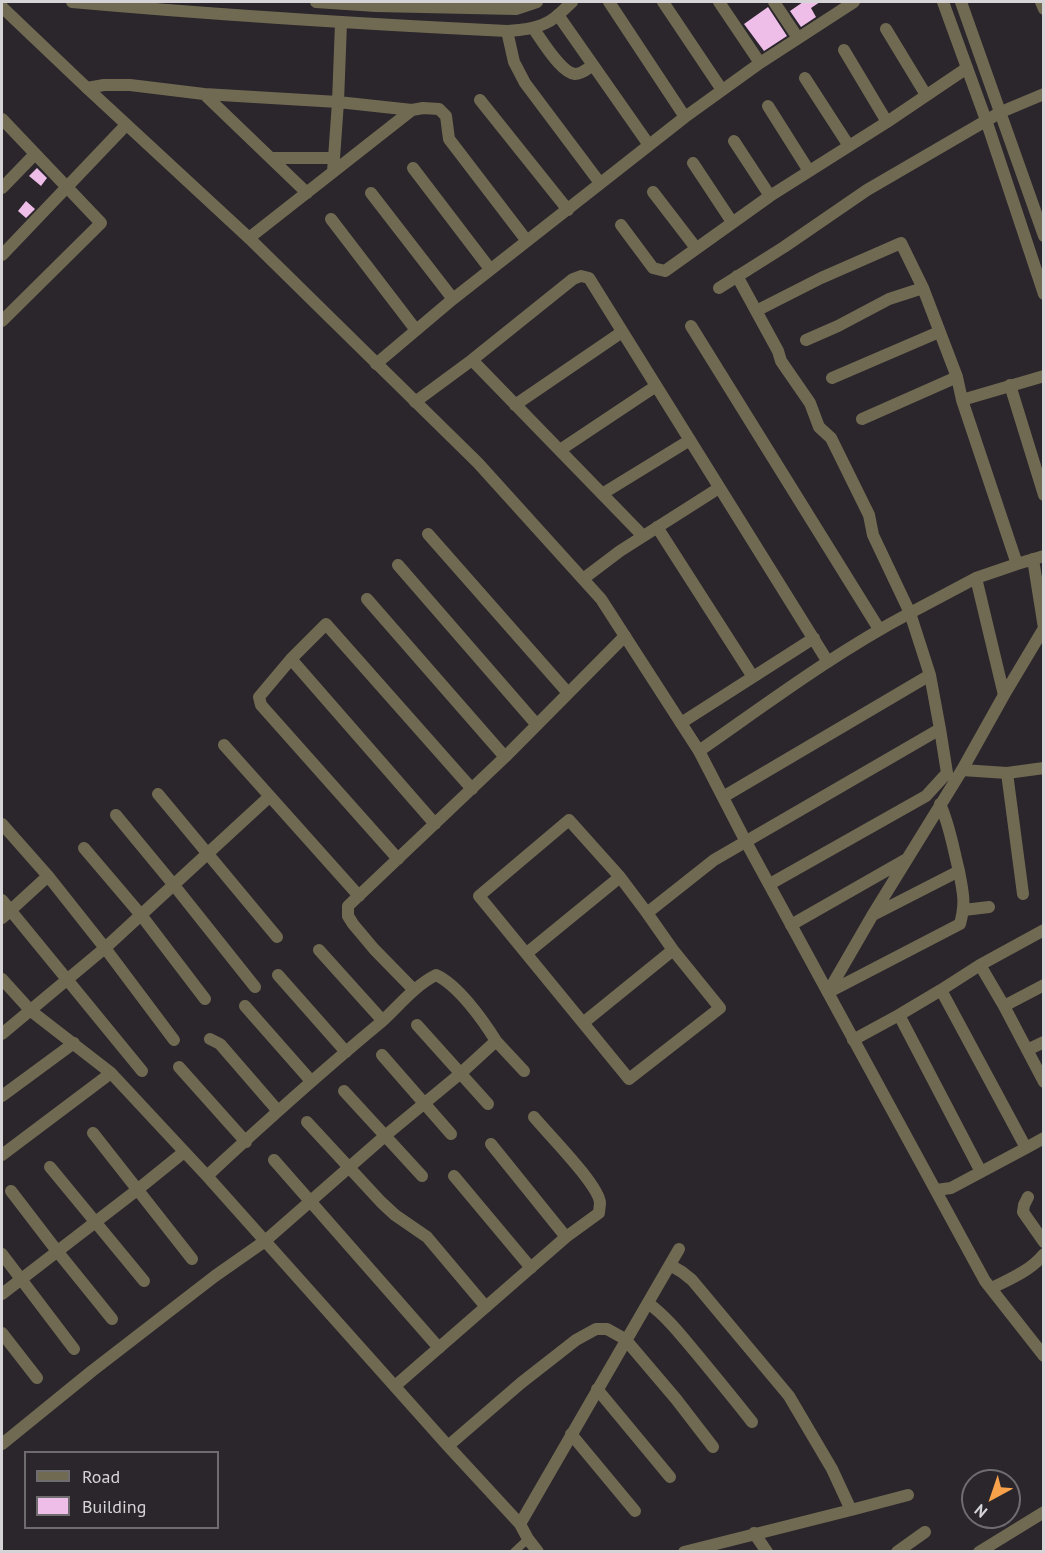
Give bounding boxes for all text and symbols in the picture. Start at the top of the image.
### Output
legend [24,1451,219,1529]
text: Road [82,1465,120,1488]
north arrow [961,1469,1021,1529]
text: Building [82,1495,146,1518]
text: N [970,1500,991,1522]

